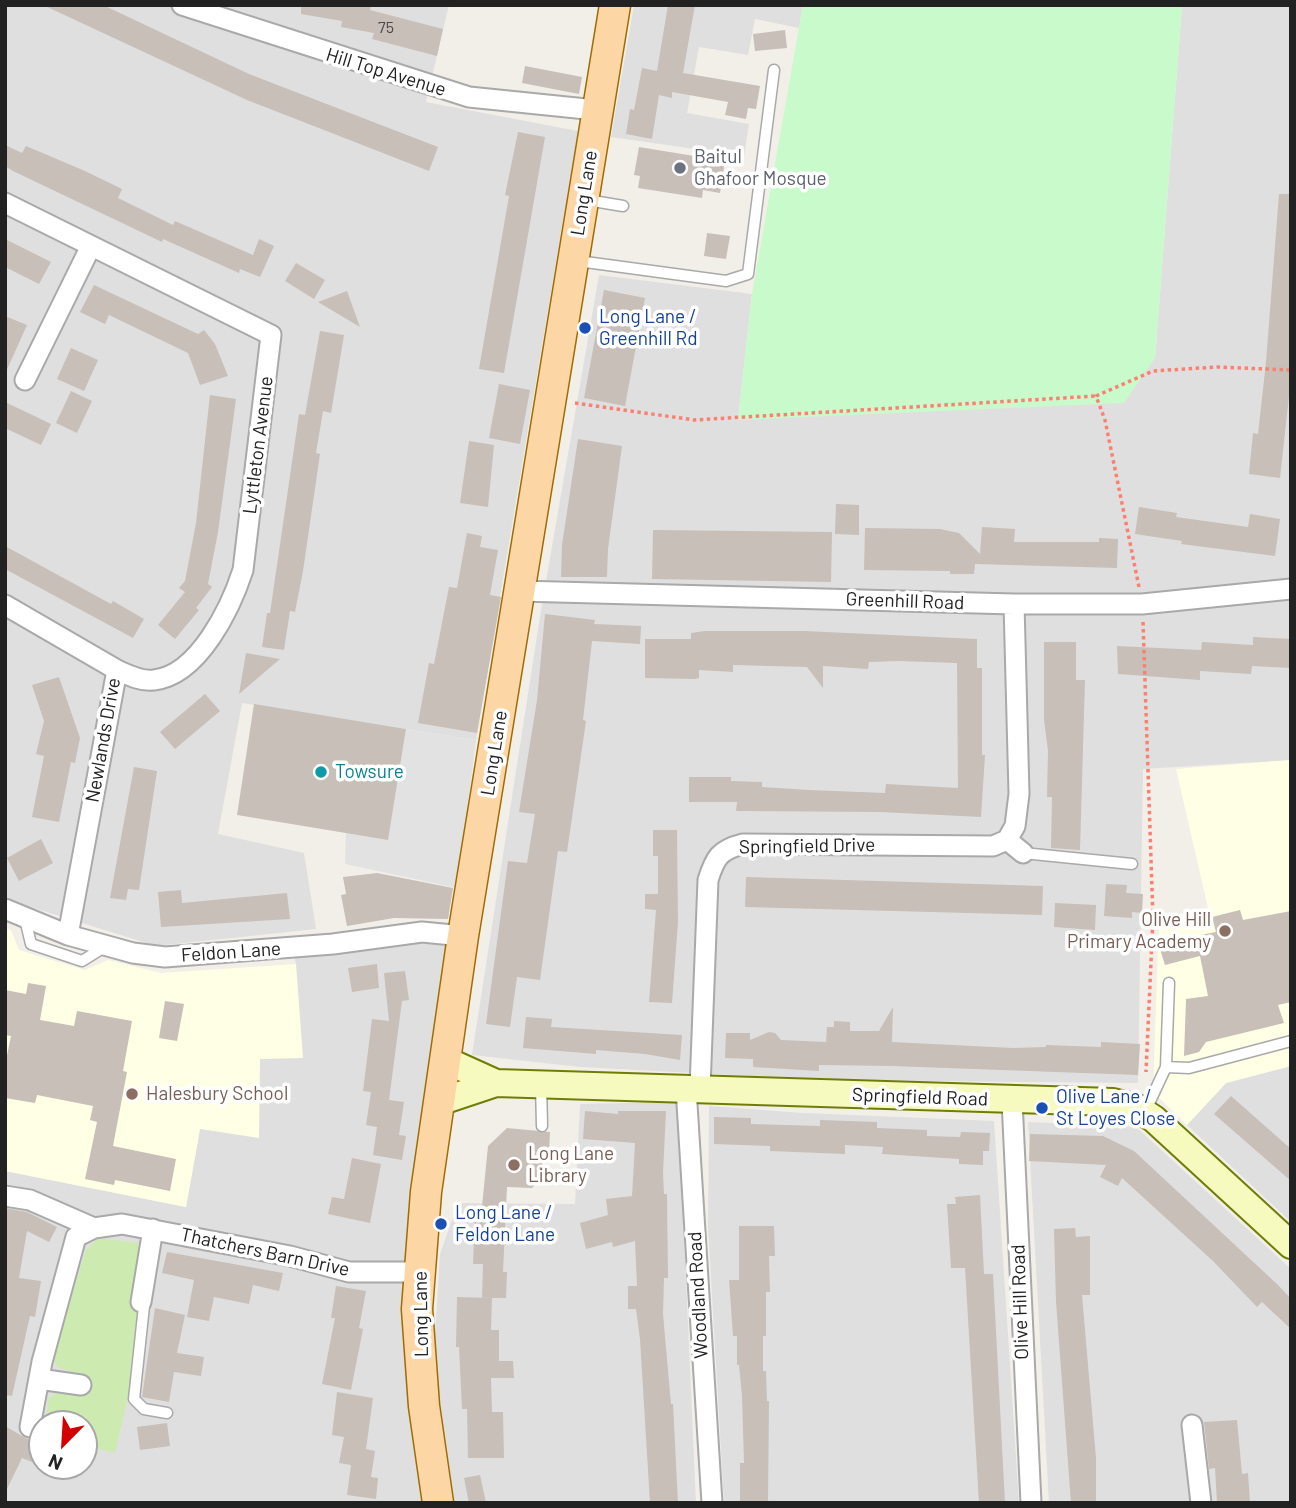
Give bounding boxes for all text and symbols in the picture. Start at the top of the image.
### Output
house number: 75 [378,18,394,38]
street label: Hill Top Avenue [323,43,449,101]
place label: Baitul Ghafoor Mosque [694,146,827,190]
street label: Long Lane [566,149,602,237]
marker: Baitul Ghafoor Mosque [672,160,688,176]
place label: Long Lane / Greenhill Rd [599,306,698,350]
marker: Long Lane / Greenhill Rd [577,320,593,336]
street label: Lyttleton Avenue [238,375,278,515]
street label: Greenhill Road [845,588,965,614]
street label: Newlands Drive [81,676,125,804]
street label: Long Lane [476,709,512,797]
place label: Towsure [335,761,404,783]
marker: Towsure [313,764,329,780]
street label: Springfield Drive [739,833,875,859]
place label: Olive Hill Primary Academy [1067,909,1211,953]
marker: Olive Hill Primary Academy [1217,923,1233,939]
street label: Feldon Lane [180,937,282,967]
place label: Halesbury School [146,1083,288,1105]
street label: Springfield Road [852,1083,988,1111]
marker: Halesbury School [124,1086,140,1102]
place label: Olive Lane / St Loyes Close [1056,1086,1175,1130]
marker: Olive Lane / St Loyes Close [1034,1100,1050,1116]
place label: Long Lane Library [528,1143,614,1187]
marker: Long Lane Library [506,1157,522,1173]
place label: Long Lane / Feldon Lane [455,1202,555,1246]
marker: Long Lane / Feldon Lane [433,1216,449,1232]
street label: Thatchers Barn Drive [178,1223,352,1281]
street label: Woodland Road [683,1231,713,1359]
street label: Olive Hill Road [1007,1244,1033,1360]
street label: Long Lane [409,1271,433,1357]
north arrow [28,1410,98,1480]
text: N [45,1450,66,1476]

